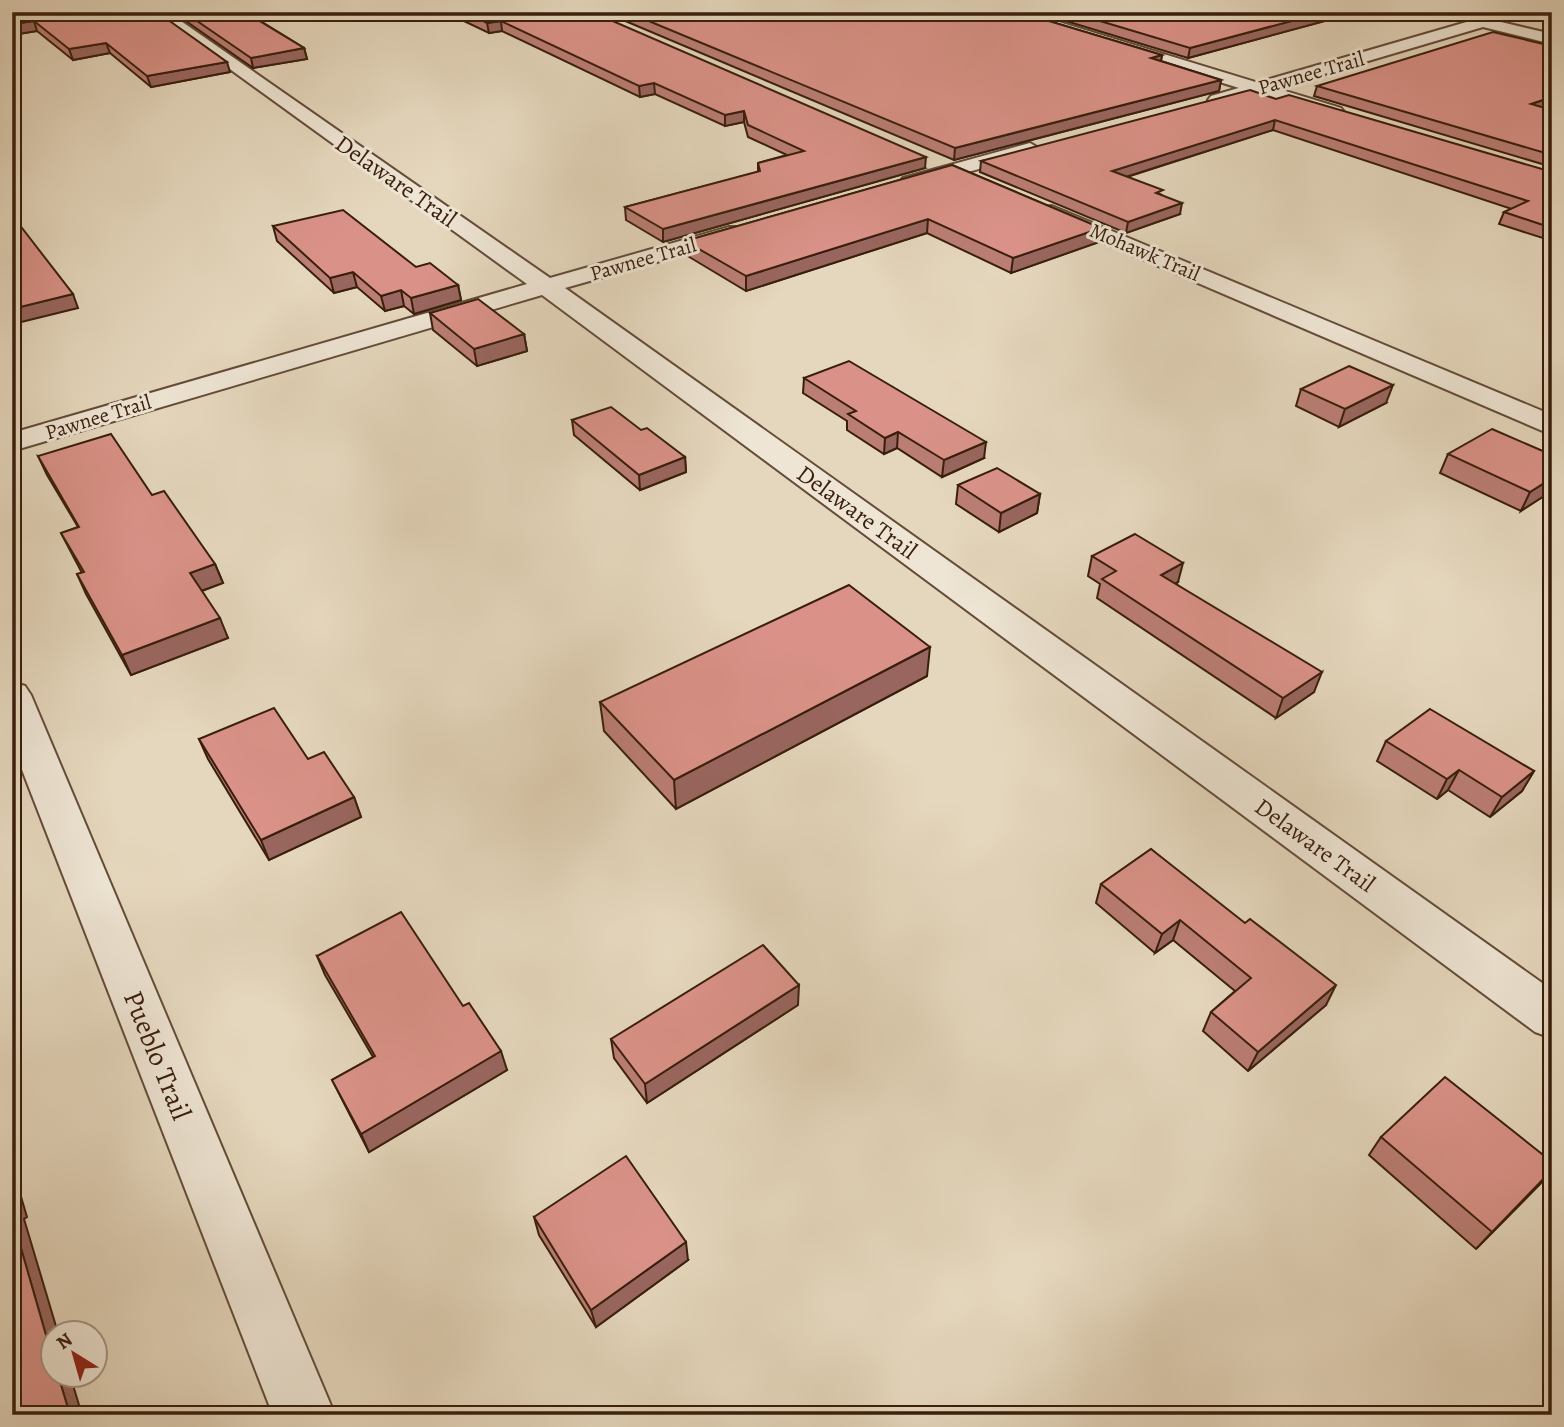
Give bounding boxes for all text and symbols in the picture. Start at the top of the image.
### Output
street label: Pawnee Trail [1255,44,1367,102]
street label: Delaware Trail [329,127,463,235]
street label: Mohawk Trail [1086,216,1204,288]
street label: Pawnee Trail [587,230,699,288]
street label: Pawnee Trail [42,388,154,446]
street label: Delaware Trail [790,457,924,567]
street label: Delaware Trail [1248,790,1382,900]
street label: Pueblo Trail [114,985,200,1126]
north arrow [38,1318,108,1388]
text: N [51,1327,78,1356]

